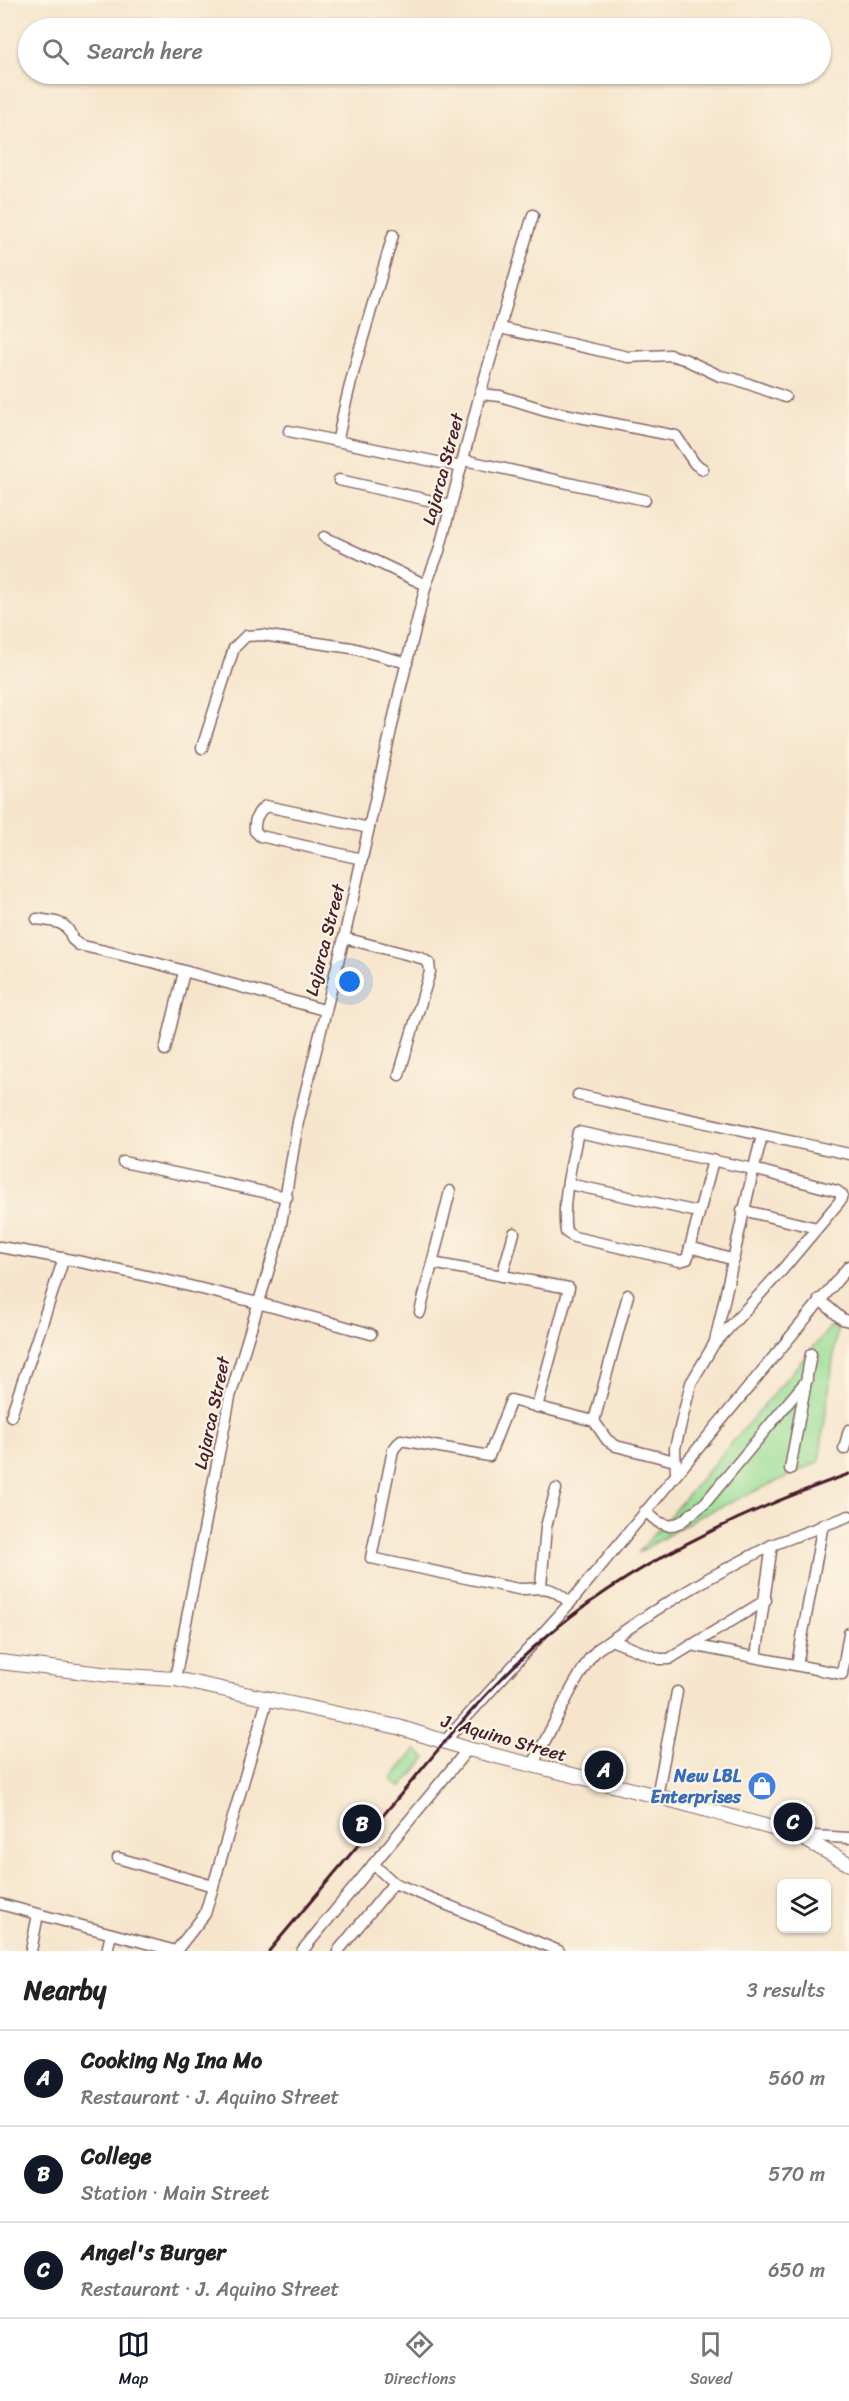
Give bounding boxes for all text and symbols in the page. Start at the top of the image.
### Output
search box [18,18,831,84]
text: Search here [87,32,203,71]
icon: search [39,35,72,68]
street label: Lajarca Street [413,409,473,529]
street label: Lajarca Street [296,880,355,999]
your location [335,967,364,996]
street label: Lajarca Street [184,1353,240,1472]
street label: J. Aquino Street [436,1705,571,1771]
pin: A [584,1748,624,1792]
place label: New LBL Enterprises [651,1760,742,1813]
shop icon: New LBL Enterprises [746,1770,778,1802]
pin: C [774,1800,812,1844]
pin: B [342,1802,382,1846]
map controls [777,1879,831,1933]
button: layers [777,1879,831,1933]
text: Nearby [24,1967,106,2013]
text: 3 results [747,1973,825,2008]
text: Cooking Ng Ina Mo [81,2041,262,2080]
text: A [37,2061,50,2096]
text: 560 m [768,2061,825,2096]
text: Restaurant · J. Aquino Street [81,2080,339,2115]
text: College [81,2137,151,2176]
text: B [37,2157,50,2192]
text: 570 m [768,2157,825,2192]
text: Station · Main Street [81,2176,269,2211]
text: Angel's Burger [81,2233,226,2272]
text: C [37,2253,50,2288]
text: 650 m [768,2253,825,2288]
text: Restaurant · J. Aquino Street [81,2272,339,2307]
tab: Map [117,2328,150,2393]
tab: Directions [384,2328,456,2393]
tab: Saved [690,2328,732,2393]

